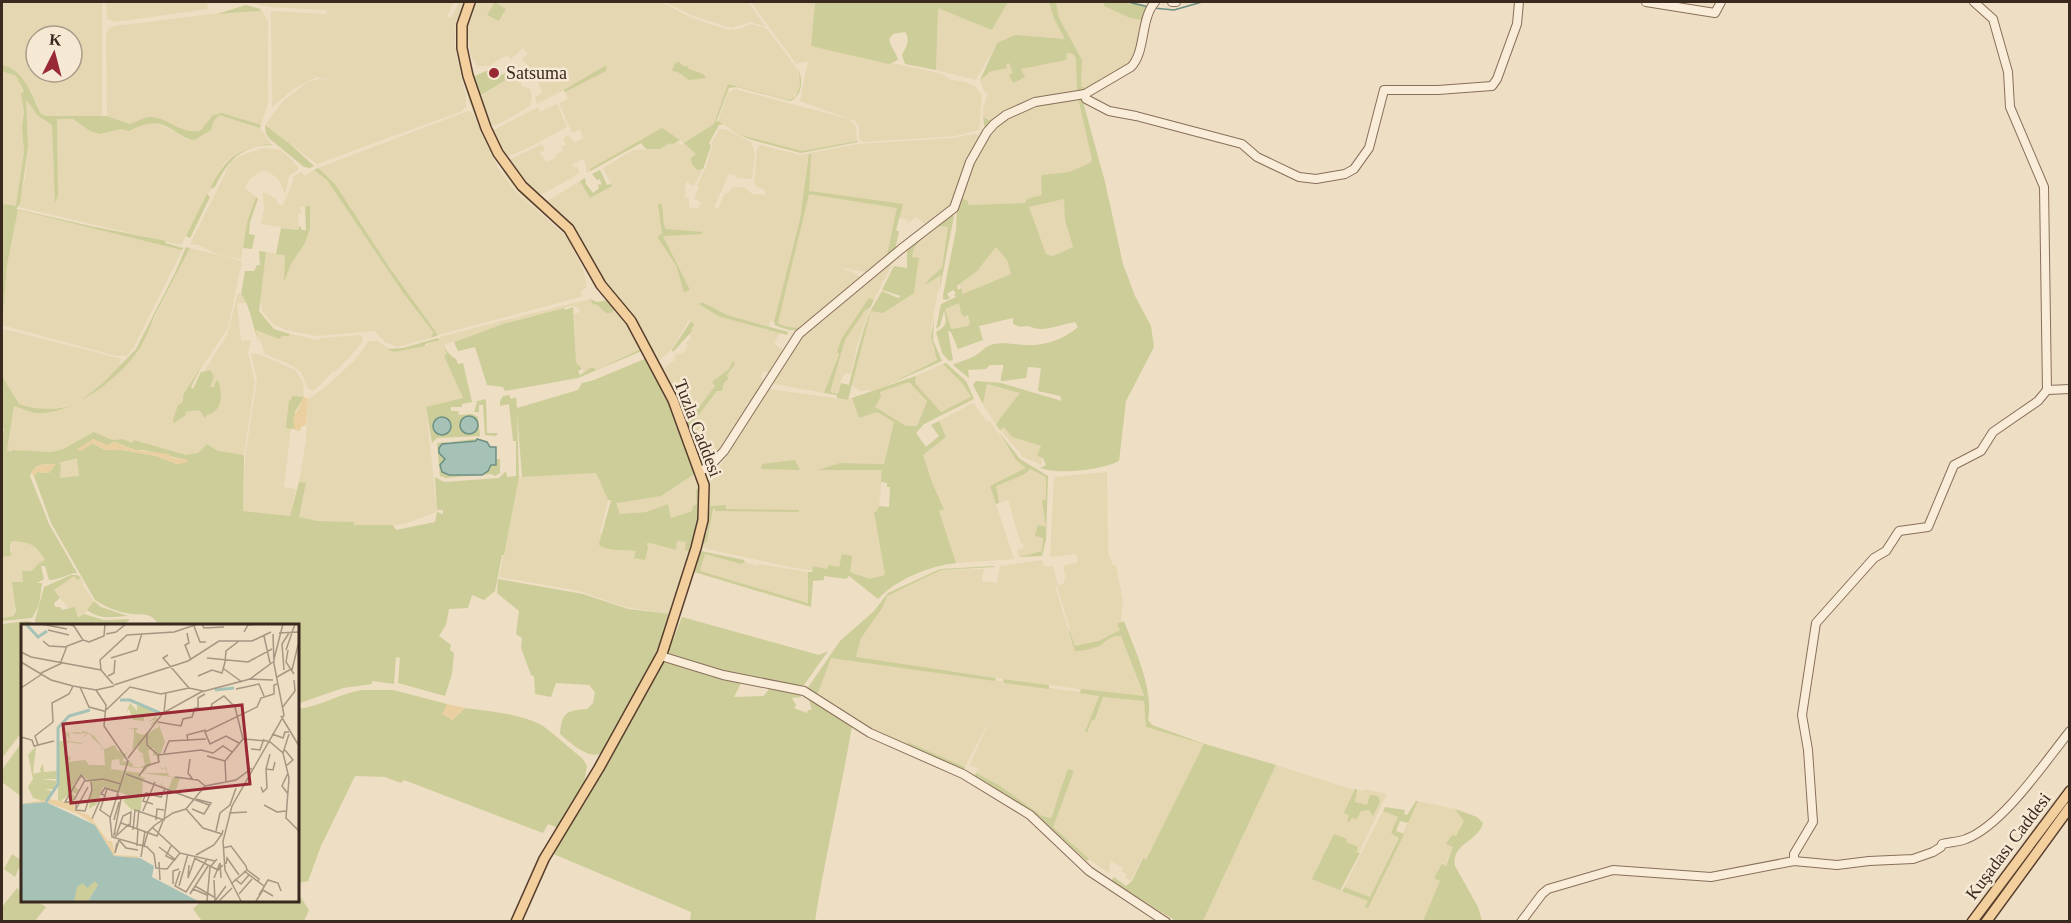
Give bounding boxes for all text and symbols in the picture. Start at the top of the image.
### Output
north arrow [24,24,84,84]
text: K [48,30,63,49]
place label: Satsuma [506,63,567,83]
marker: Satsuma [487,66,501,80]
street label: Tuzla Caddesi [670,376,726,480]
inset map [21,624,298,902]
street label: Kuşadası Caddesi [1961,789,2055,903]

